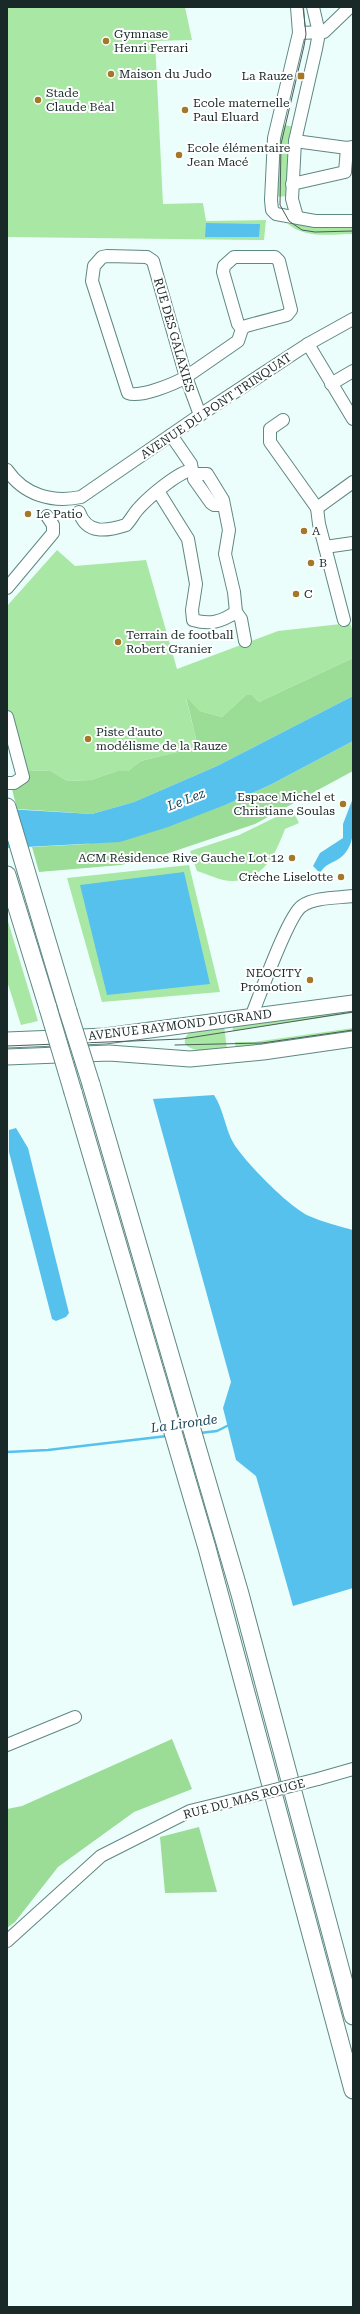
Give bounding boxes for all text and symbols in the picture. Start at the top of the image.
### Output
place label: Gymnase Henri Ferrari [114,27,188,55]
marker: Gymnase Henri Ferrari [101,36,111,46]
place label: Maison du Judo [119,67,212,81]
marker: Maison du Judo [106,69,116,79]
place label: La Rauze [242,69,293,83]
marker: La Rauze [296,71,306,81]
place label: Stade Claude Béal [46,86,115,114]
marker: Stade Claude Béal [33,95,43,105]
place label: Ecole maternelle Paul Eluard [193,96,290,124]
marker: Ecole maternelle Paul Eluard [180,105,190,115]
place label: Ecole élémentaire Jean Macé [187,141,291,169]
marker: Ecole élémentaire Jean Macé [174,150,184,160]
street label: RUE DES GALAXIES [151,276,197,394]
street label: AVENUE DU PONT TRINQUAT [138,350,294,462]
place label: Le Patio [36,507,83,521]
marker: Le Patio [23,509,33,519]
place label: A [312,524,321,538]
marker: A [299,526,309,536]
place label: B [319,556,327,570]
marker: B [306,558,316,568]
place label: C [304,587,313,601]
marker: C [291,589,301,599]
place label: Terrain de football Robert Granier [126,628,234,656]
marker: Terrain de football Robert Granier [113,637,123,647]
place label: Piste d'auto modélisme de la Rauze [96,725,228,753]
marker: Piste d'auto modélisme de la Rauze [83,734,93,744]
water label: Le Lez [164,785,208,814]
place label: Espace Michel et Christiane Soulas [234,790,336,818]
marker: Espace Michel et Christiane Soulas [338,799,348,809]
place label: ACM Résidence Rive Gauche Lot 12 [78,851,284,865]
marker: ACM Résidence Rive Gauche Lot 12 [287,853,297,863]
place label: Crèche Liselotte [239,870,333,884]
marker: Crèche Liselotte [336,872,346,882]
place label: NEOCITY Promotion [240,966,303,994]
marker: NEOCITY Promotion [305,975,315,985]
street label: AVENUE RAYMOND DUGRAND [87,1007,273,1043]
water label: La Lironde [149,1411,219,1436]
street label: RUE DU MAS ROUGE [182,1776,306,1822]

